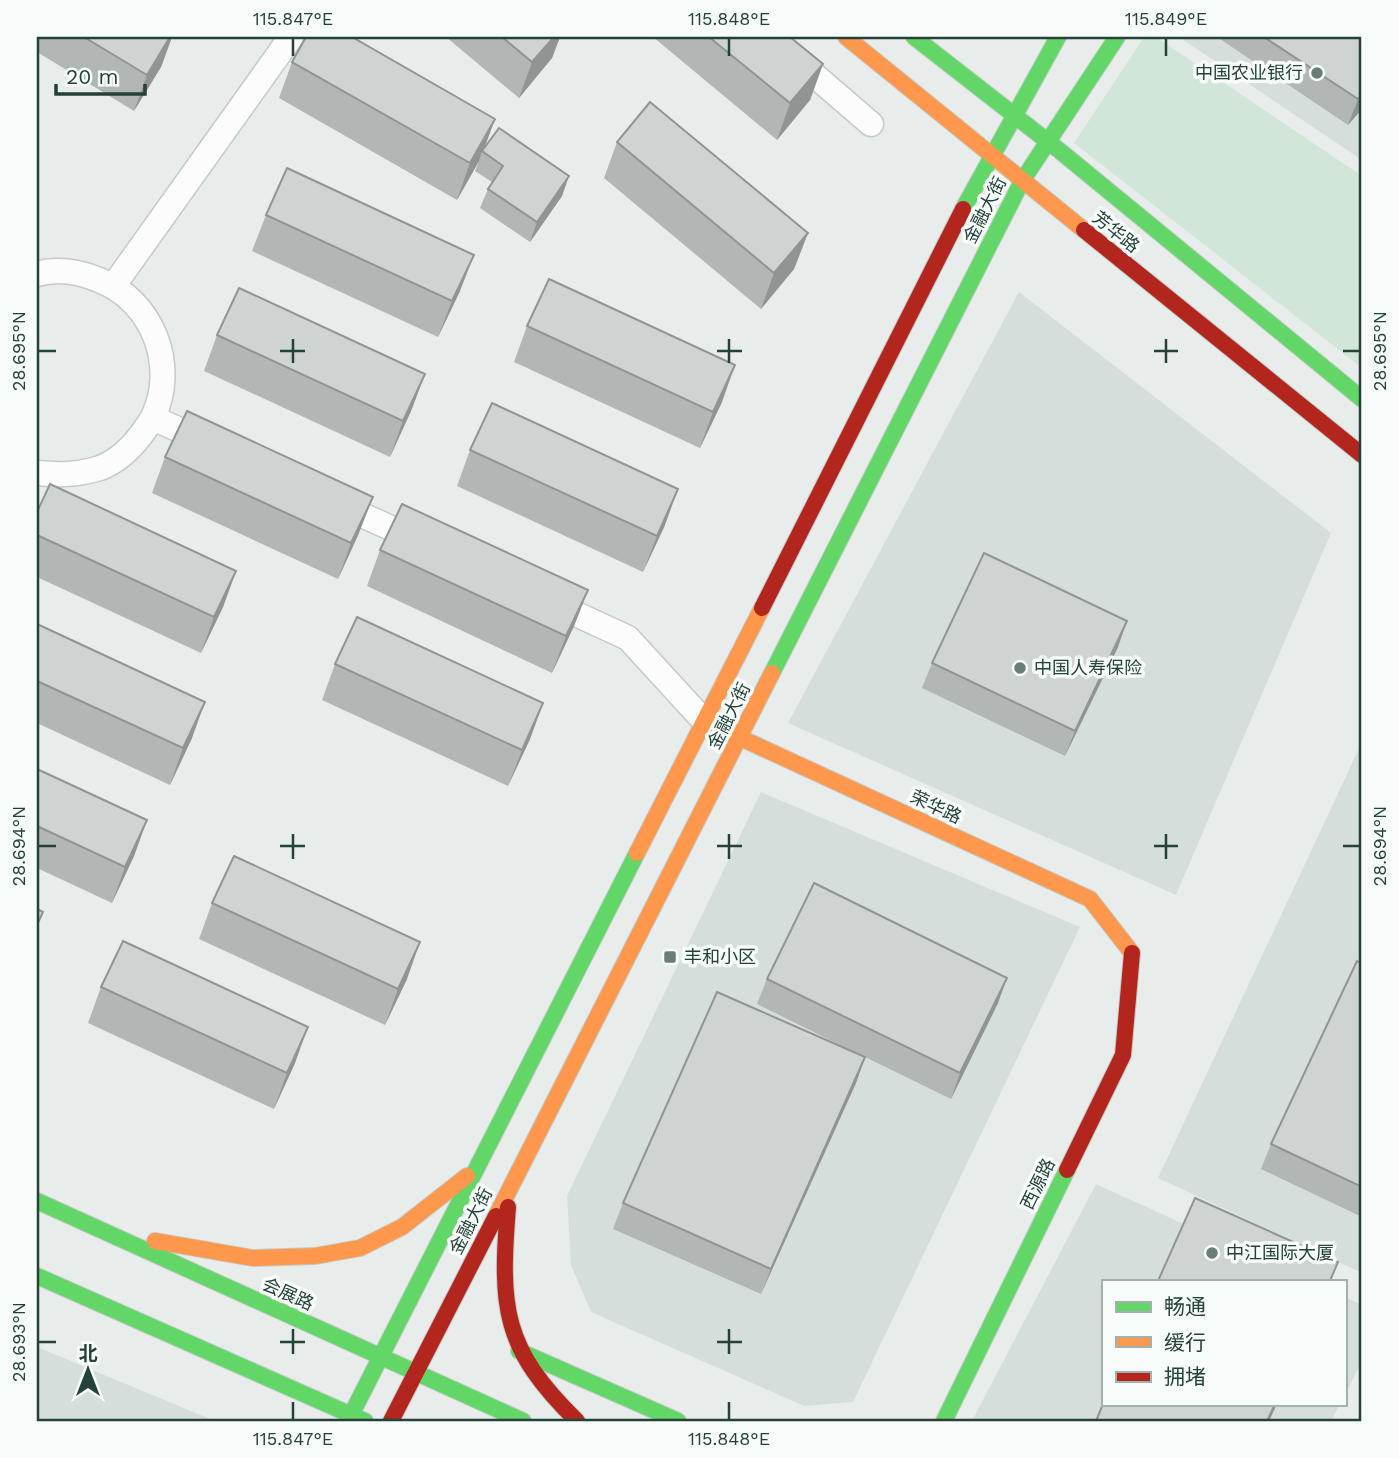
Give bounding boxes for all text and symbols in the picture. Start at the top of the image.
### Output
text: 115.847°E [253,8,333,29]
text: 115.848°E [688,8,770,29]
text: 115.849°E [1125,8,1207,29]
scale bar [56,52,145,96]
place label: 中国农业银行 [1195,62,1303,83]
text: 20 m [66,64,118,89]
marker: 中国农业银行 [1309,65,1325,81]
street label: 金融大街 [959,173,1010,247]
street label: 芳华路 [1089,206,1144,257]
text: 28.695°N [8,311,29,391]
text: 28.695°N [1369,311,1390,391]
place label: 中国人寿保险 [1034,657,1142,678]
marker: 中国人寿保险 [1012,660,1028,676]
street label: 金融大街 [703,679,754,753]
street label: 荣华路 [907,786,965,827]
text: 28.694°N [8,806,29,886]
text: 28.694°N [1369,806,1390,886]
place label: 丰和小区 [684,946,756,967]
marker: 丰和小区 [662,949,678,965]
street label: 西源路 [1016,1155,1059,1213]
street label: 金融大街 [445,1184,496,1258]
place label: 中江国际大厦 [1226,1242,1334,1263]
marker: 中江国际大厦 [1204,1245,1220,1261]
street label: 会展路 [259,1273,317,1314]
legend [1102,1280,1346,1406]
text: 畅通 [1164,1294,1206,1319]
text: 28.693°N [8,1302,29,1382]
text: 缓行 [1164,1330,1206,1355]
north arrow [52,1336,122,1406]
text: 北 [78,1342,98,1365]
text: 拥堵 [1164,1364,1206,1389]
text: 115.847°E [253,1428,333,1449]
text: 115.848°E [688,1428,770,1449]

